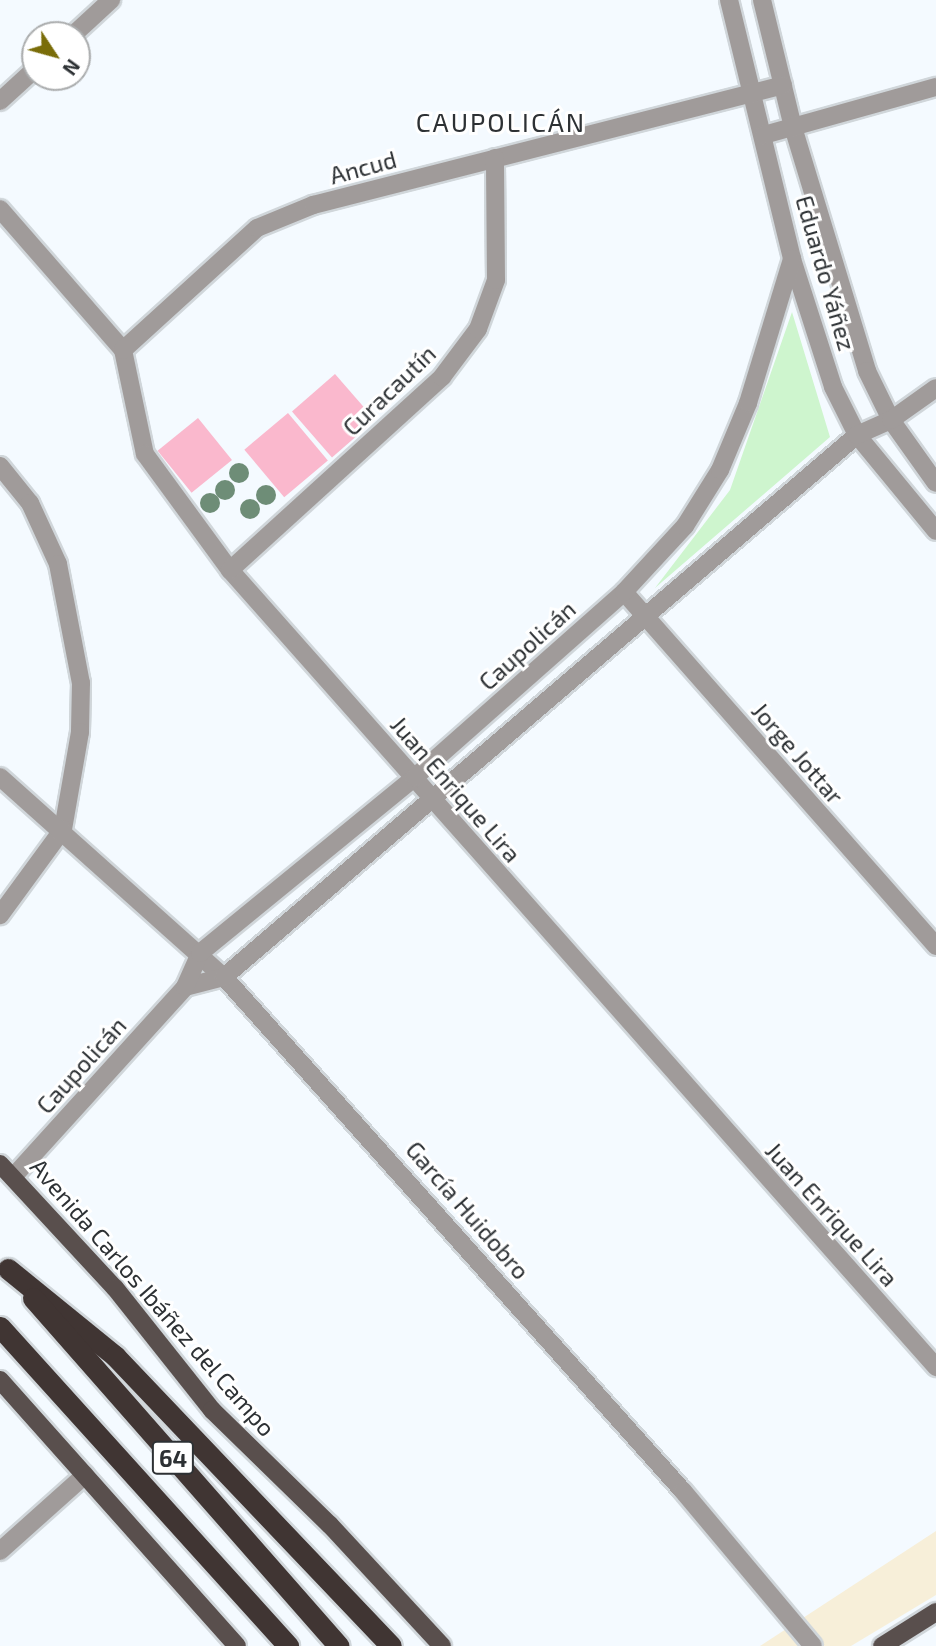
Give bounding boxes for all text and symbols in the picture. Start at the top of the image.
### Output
north arrow [21,21,91,91]
text: N [58,55,85,80]
district label: CAUPOLICÁN [417,106,585,138]
street label: Ancud [326,144,400,190]
street label: Eduardo Yáñez [790,192,862,354]
street label: Curacautín [337,339,441,441]
street label: Caupolicán [473,594,581,696]
street label: Jorge Jottar [746,696,850,810]
street label: Juan Enrique Lira [385,710,527,868]
street label: Caupolicán [30,1011,132,1119]
street label: García Huidobro [400,1135,536,1285]
street label: Juan Enrique Lira [760,1136,904,1292]
street label: Avenida Carlos Ibáñez del Campo [24,1152,282,1442]
road number: 64 [150,1438,196,1478]

